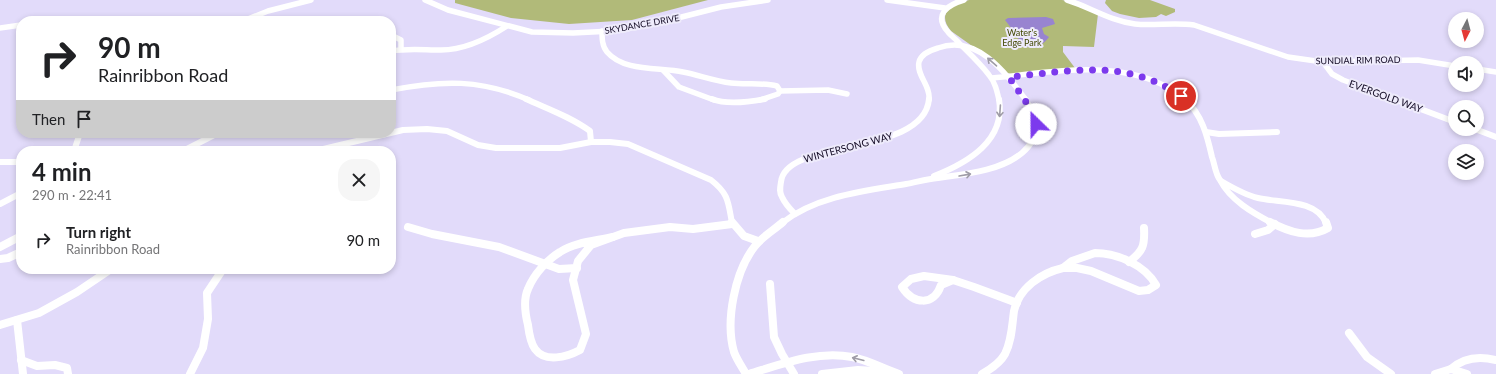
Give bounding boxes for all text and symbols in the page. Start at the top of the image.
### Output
street label: SKYDANCE DRIVE [604,12,680,36]
north arrow [1448,12,1484,48]
map controls [1448,12,1484,180]
park label: Water's Edge Park [1002,27,1042,48]
text: 90 m [98,30,161,64]
icon: right [32,32,84,84]
street label: SUNDIAL RIM ROAD [1315,54,1401,66]
button: sound [1448,56,1484,92]
one-way arrow [987,58,997,67]
text: Rainribbon Road [98,64,228,86]
street label: EVERGOLD WAY [1348,77,1425,115]
pin [1164,79,1198,113]
icon: arrive [1170,85,1192,107]
button: search [1448,100,1484,136]
position arrow [1015,103,1057,145]
one-way arrow [996,104,1003,117]
icon: arrive [73,108,95,130]
text: Then [32,110,65,128]
street label: WINTERSONG WAY [802,129,895,165]
button: layers [1448,144,1484,180]
text: 4 min [32,157,92,186]
button: close [338,159,380,201]
one-way arrow [959,170,972,178]
text: 290 m · 22:41 [32,187,112,203]
text: Turn right [66,223,131,241]
icon: right [32,229,54,251]
text: 90 m [346,231,380,249]
text: Rainribbon Road [66,241,160,257]
one-way arrow [851,355,864,362]

